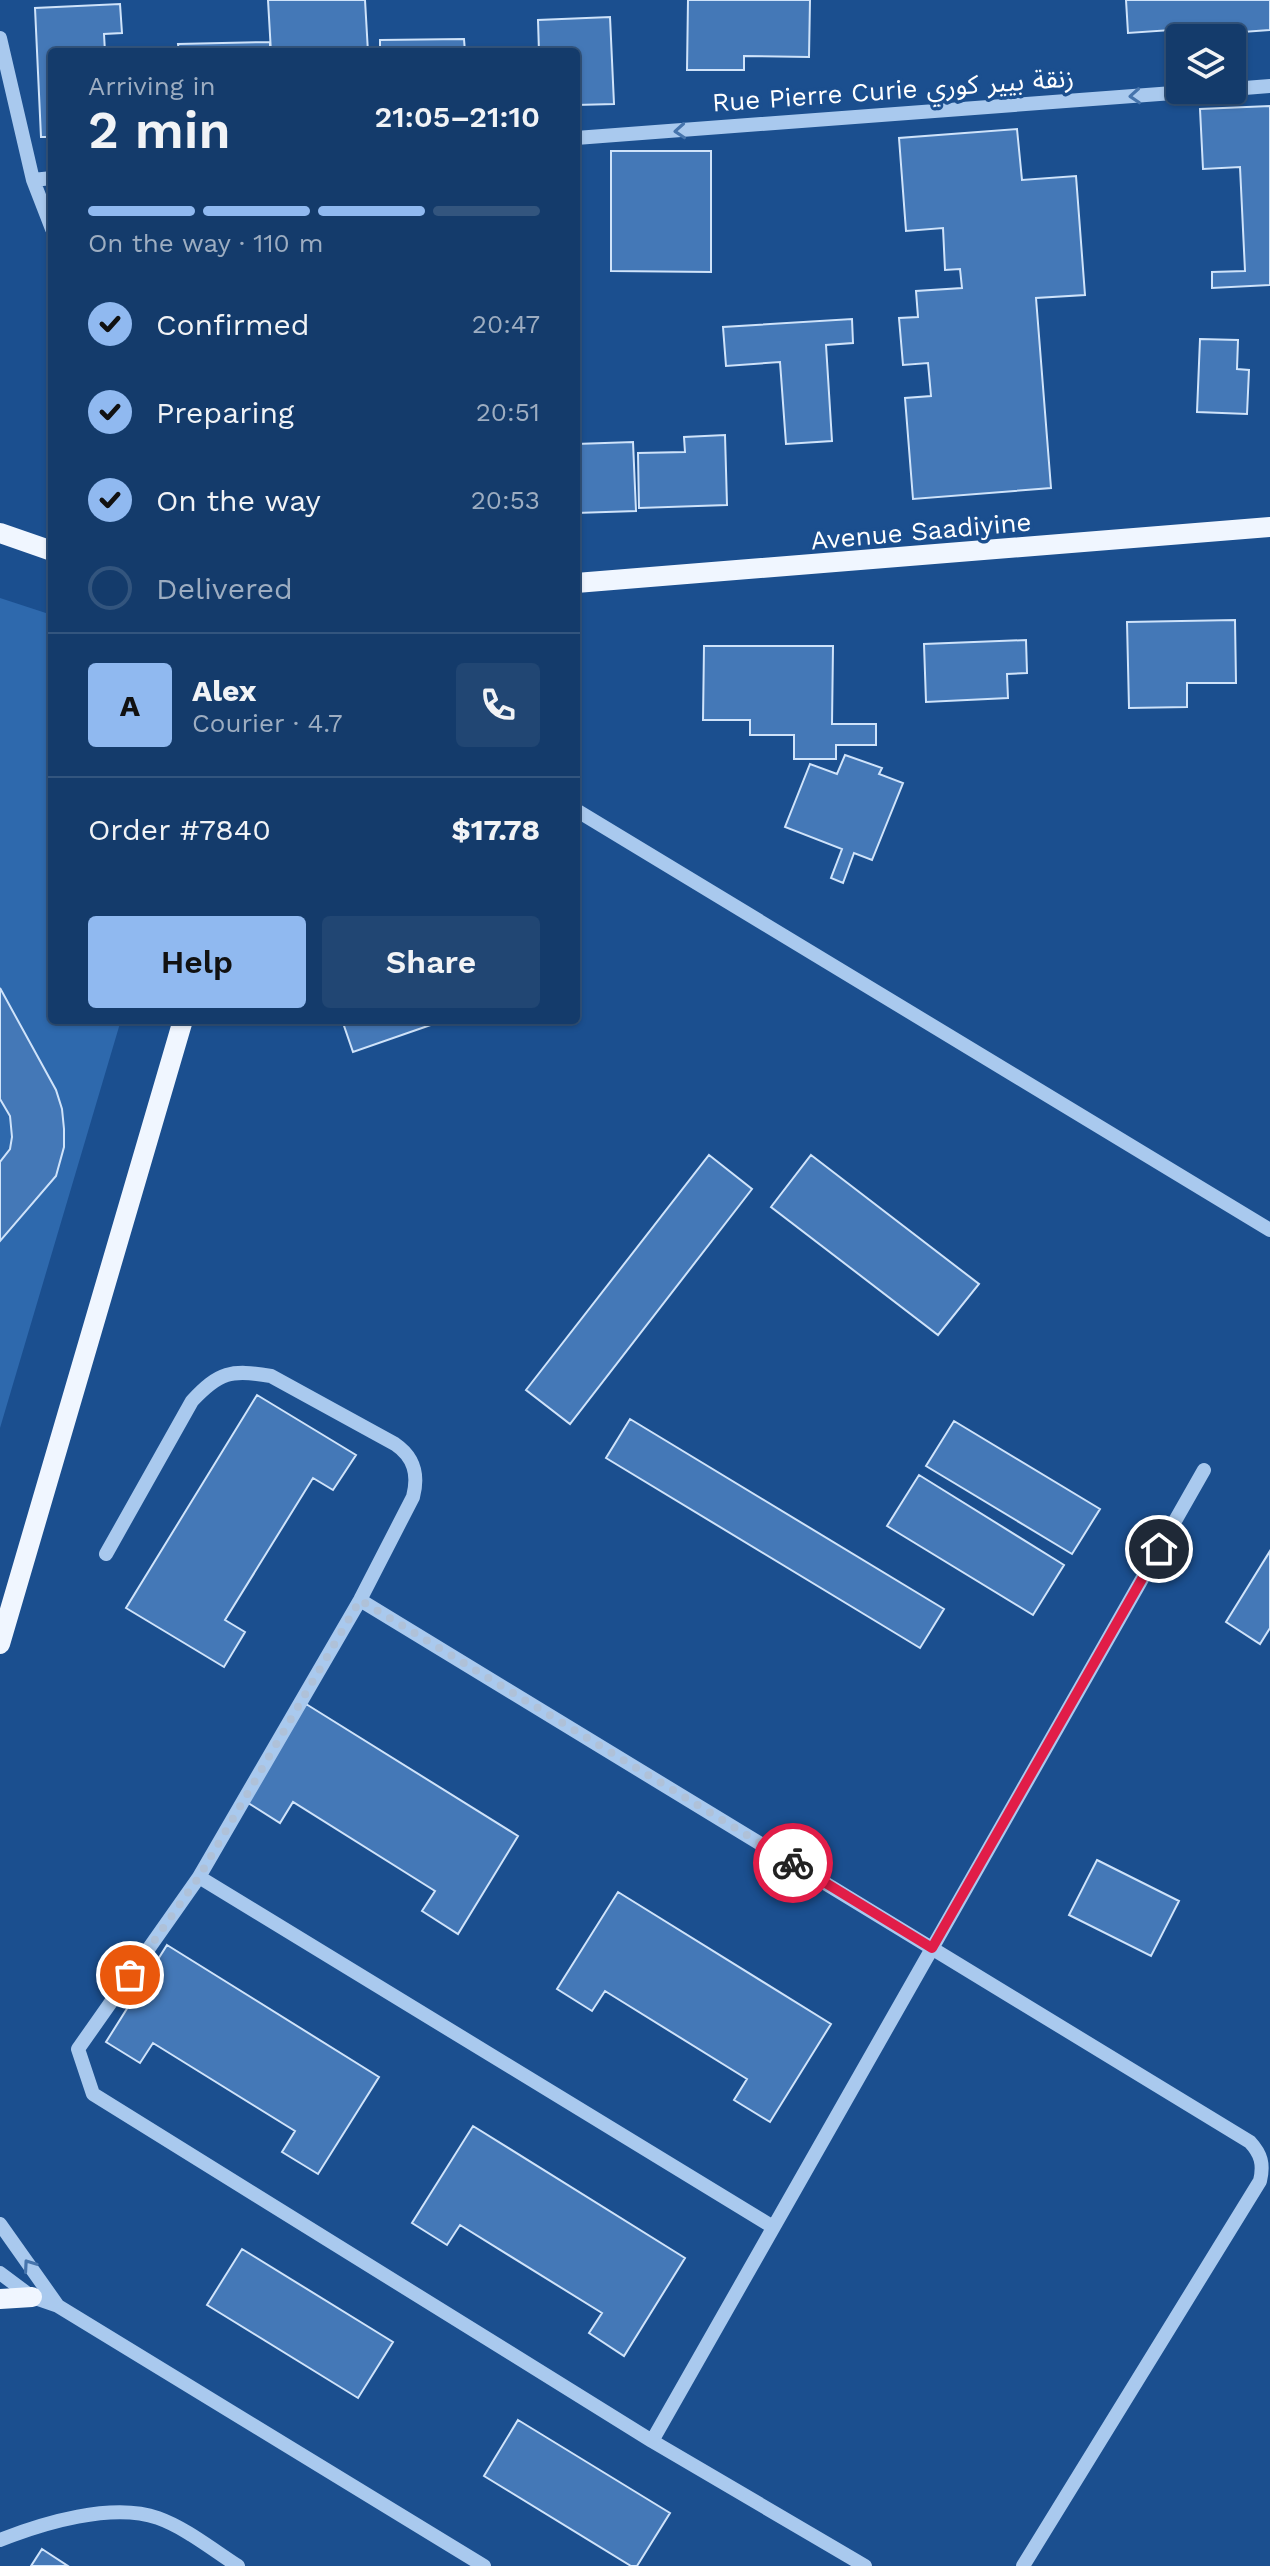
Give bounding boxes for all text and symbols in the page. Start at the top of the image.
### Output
map controls [1166,24,1246,104]
button: layers [1166,24,1246,104]
street label: Rue Pierre Curie زنقة بيير كوري [711,62,1075,123]
text: Arriving in [88,71,216,101]
one-way arrow [1128,87,1141,104]
text: 21:05–21:10 [374,99,540,134]
text: 2 min [88,100,231,161]
one-way arrow [673,122,686,139]
text: On the way · 110 m [88,228,323,258]
icon: check [88,302,132,346]
text: Confirmed [156,307,310,342]
text: 20:47 [472,309,540,339]
icon: check [88,390,132,434]
text: Preparing [156,395,294,430]
text: 20:51 [476,397,540,427]
icon: check [88,478,132,522]
text: On the way [156,483,321,518]
text: 20:53 [471,485,540,515]
street label: Avenue Saadiyine [809,506,1033,556]
text: Delivered [156,571,293,606]
button: phone [456,663,540,747]
text: Alex [192,673,256,708]
text: A [120,688,140,723]
text: Courier · 4.7 [192,708,342,738]
text: Order #7840 [88,812,271,847]
text: $17.78 [451,812,540,847]
button: Help [88,916,306,1008]
button: Share [322,916,540,1008]
pin [1125,1515,1193,1583]
icon: home [1137,1527,1181,1571]
courier [753,1823,833,1903]
icon: bike [771,1841,815,1885]
pin [96,1941,164,2009]
icon: bag [108,1953,152,1997]
one-way arrow [24,2260,39,2274]

